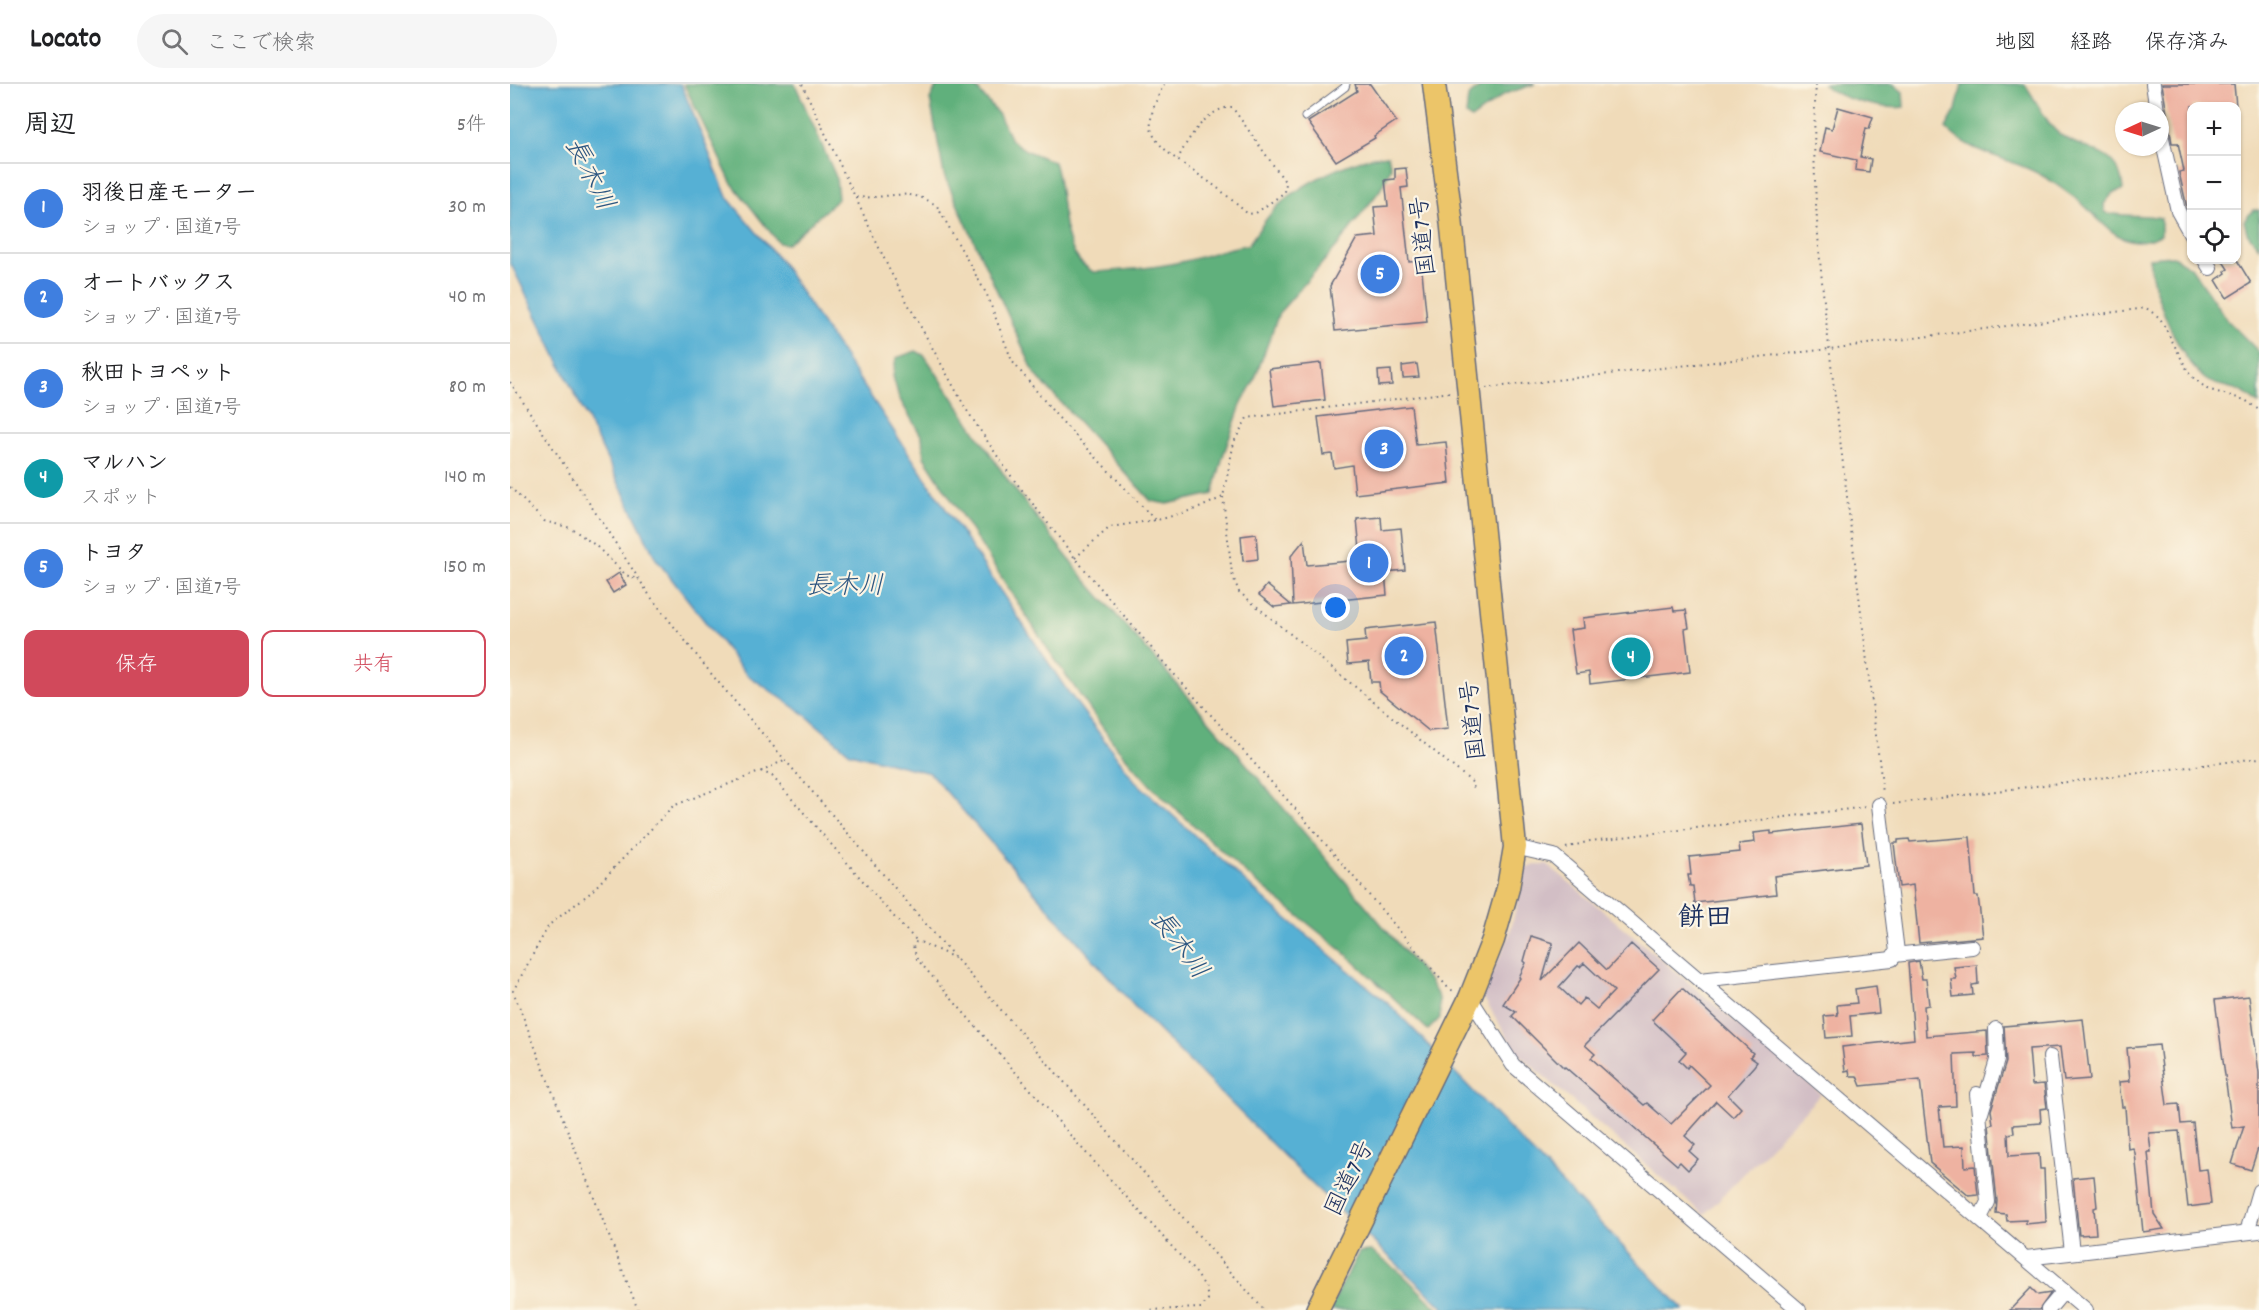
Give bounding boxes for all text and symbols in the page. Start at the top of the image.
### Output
search box [137,14,557,68]
text: Locato [30,21,101,61]
icon: search [158,25,191,58]
text: ここで検索 [206,29,316,60]
text: 地図 [1995,29,2037,59]
text: 経路 [2070,29,2112,59]
text: 保存済み [2145,29,2229,59]
north arrow [2115,102,2169,156]
map controls [2187,102,2241,264]
button: + [2187,102,2241,156]
text: 周辺 [24,108,76,145]
text: 5件 [457,112,486,140]
water label: 長木川 [554,132,622,218]
button: − [2187,156,2241,210]
text: 羽後日産モーター [81,179,257,210]
text: 1 [41,194,46,222]
text: 30 m [448,194,486,222]
street label: 国道7号 [1404,194,1446,278]
button: locate [2187,210,2241,264]
text: ショップ · 国道7号 [81,215,242,243]
pin: 5 [1360,252,1400,297]
text: オートバックス [81,269,235,300]
text: 2 [39,284,48,312]
text: 40 m [448,284,486,312]
text: ショップ · 国道7号 [81,305,242,333]
text: 秋田トヨペット [81,359,235,390]
text: 3 [39,374,48,402]
text: 80 m [449,374,486,402]
text: ショップ · 国道7号 [81,395,242,423]
pin: 3 [1364,426,1404,472]
text: マルハン [81,449,168,480]
text: 4 [39,464,48,492]
text: 140 m [444,464,486,492]
text: スポット [81,485,161,513]
text: トヨタ [81,539,147,570]
pin: 1 [1350,540,1388,586]
text: 5 [39,554,48,582]
text: 150 m [443,554,486,582]
water label: 長木川 [806,569,884,606]
text: ショップ · 国道7号 [81,575,242,603]
your location [1321,593,1350,622]
button: 保存 [24,630,249,697]
button: 共有 [261,630,486,697]
pin: 2 [1384,634,1424,678]
pin: 4 [1612,634,1650,680]
street label: 国道7号 [1454,678,1496,762]
district label: 餅田 [1678,900,1732,939]
water label: 長木川 [1140,904,1216,988]
street label: 国道7号 [1318,1135,1384,1223]

